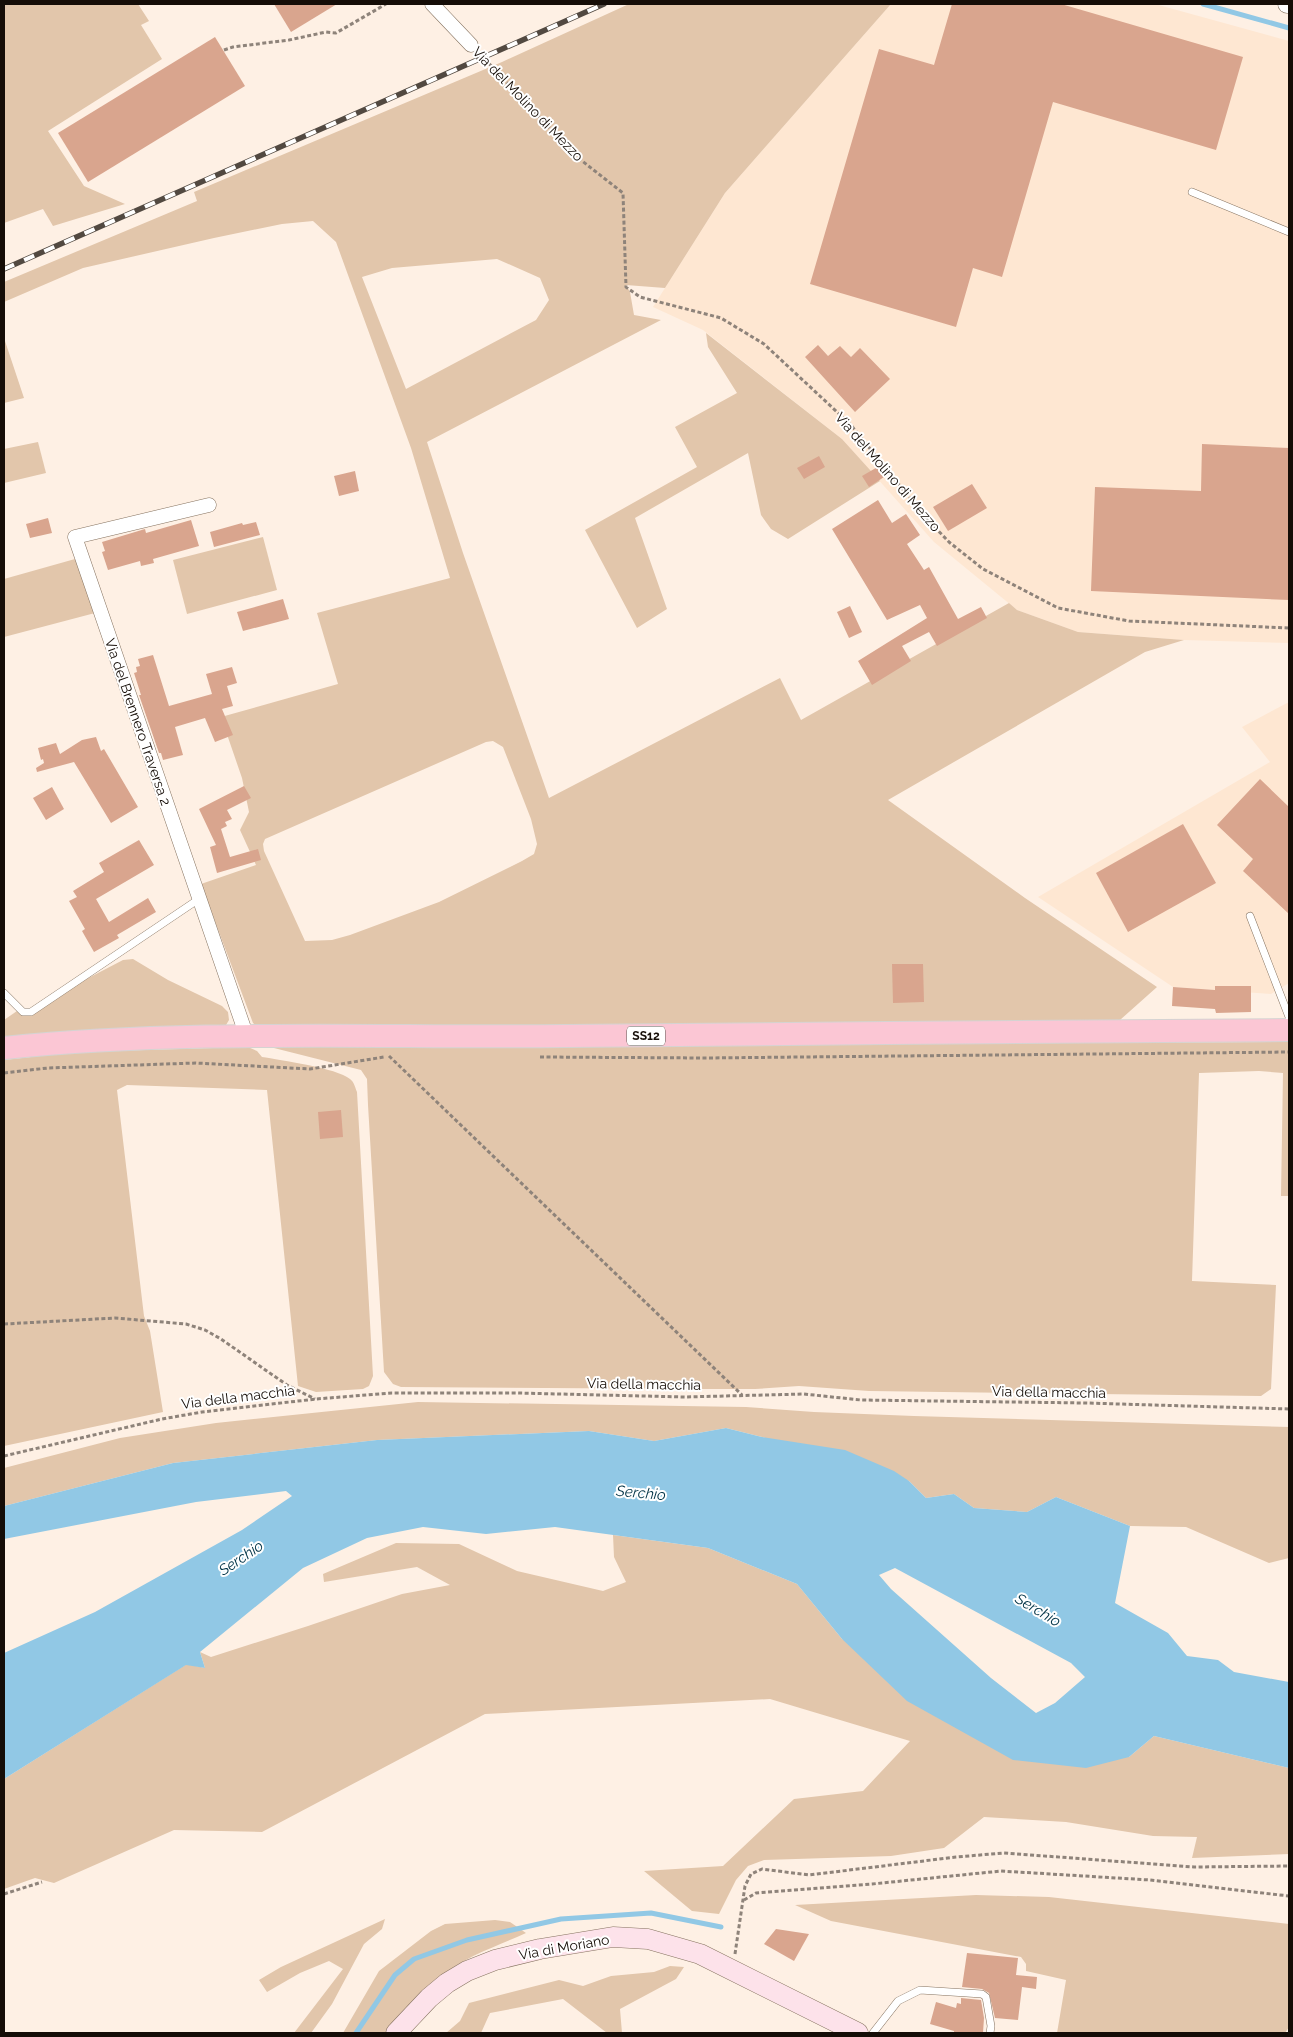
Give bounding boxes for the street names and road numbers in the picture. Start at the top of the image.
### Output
street label: Via del Molino di Mezzo [469,44,587,164]
street label: Via del Molino di Mezzo [832,409,944,535]
street label: Via del Brennero Traversa 2 [102,636,174,808]
road number: SS12 [627,1026,665,1046]
street label: Via della macchia [587,1375,701,1393]
street label: Via della macchia [180,1382,296,1412]
street label: Via della macchia [992,1383,1106,1401]
street label: Via di Moriano [517,1931,611,1963]

